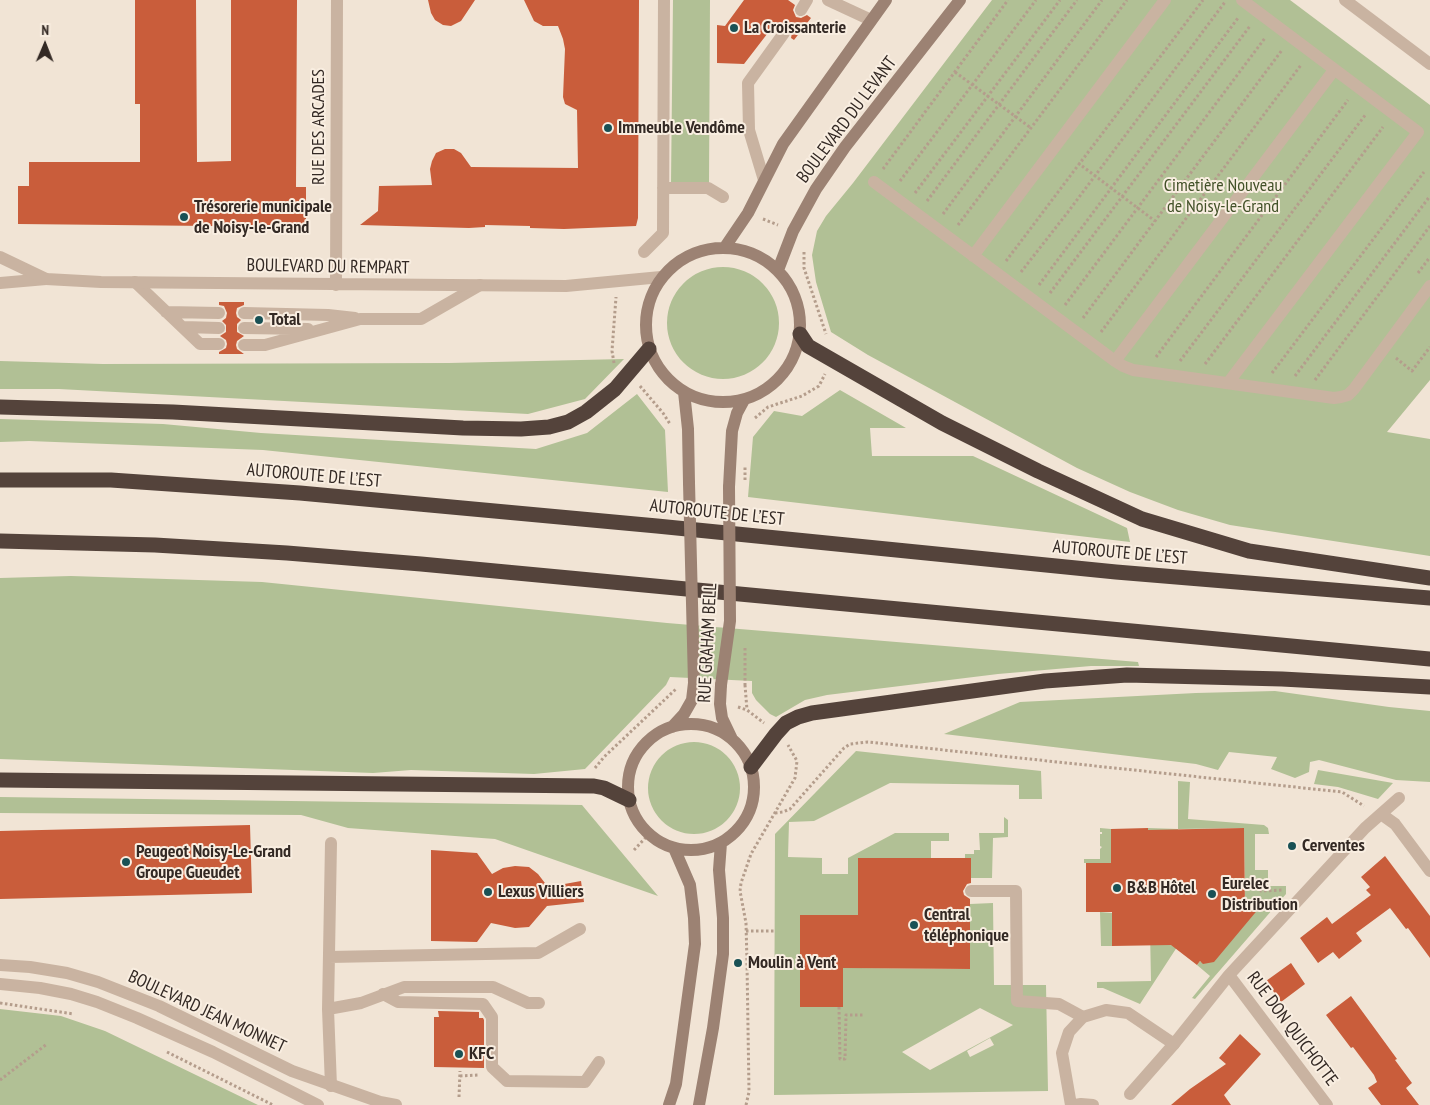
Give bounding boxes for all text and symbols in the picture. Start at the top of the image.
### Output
place label: La Croissanterie [744,17,846,39]
north arrow [20,20,70,70]
text: N [41,21,49,39]
marker: La Croissanterie [728,22,740,34]
street label: BOULEVARD DU LEVANT [792,53,902,187]
street label: RUE DES ARCADES [308,69,330,185]
place label: Immeuble Vendôme [618,117,745,139]
marker: Immeuble Vendôme [602,122,614,134]
park label: Cimetière Nouveau de Noisy-le-Grand [1164,175,1282,218]
place label: Trésorerie municipale de Noisy-le-Grand [194,196,332,238]
marker: Trésorerie municipale de Noisy-le-Grand [178,211,190,223]
street label: BOULEVARD DU REMPART [246,255,410,279]
place label: Total [269,309,301,331]
marker: Total [253,314,265,326]
street label: AUTOROUTE DE L’EST [246,459,382,493]
street label: AUTOROUTE DE L’EST [649,495,785,531]
street label: AUTOROUTE DE L’EST [1052,536,1188,570]
street label: RUE GRAHAM BELL [694,583,722,703]
place label: Cerventes [1302,835,1365,857]
marker: Cerventes [1286,840,1298,852]
place label: Peugeot Noisy-Le-Grand Groupe Gueudet [136,841,291,884]
marker: Peugeot Noisy-Le-Grand Groupe Gueudet [120,856,132,868]
place label: Eurelec Distribution [1222,873,1298,916]
place label: B&B Hôtel [1127,877,1195,899]
place label: Lexus Villiers [498,881,584,903]
marker: B&B Hôtel [1111,882,1123,894]
marker: Lexus Villiers [482,886,494,898]
marker: Eurelec Distribution [1206,888,1218,900]
place label: Central téléphonique [924,904,1009,946]
marker: Central téléphonique [908,919,920,931]
place label: Moulin à Vent [748,952,836,974]
marker: Moulin à Vent [732,957,744,969]
street label: BOULEVARD JEAN MONNET [125,966,289,1058]
street label: RUE DON QUICHOTTE [1242,968,1342,1090]
place label: KFC [469,1043,494,1065]
marker: KFC [453,1048,465,1060]

